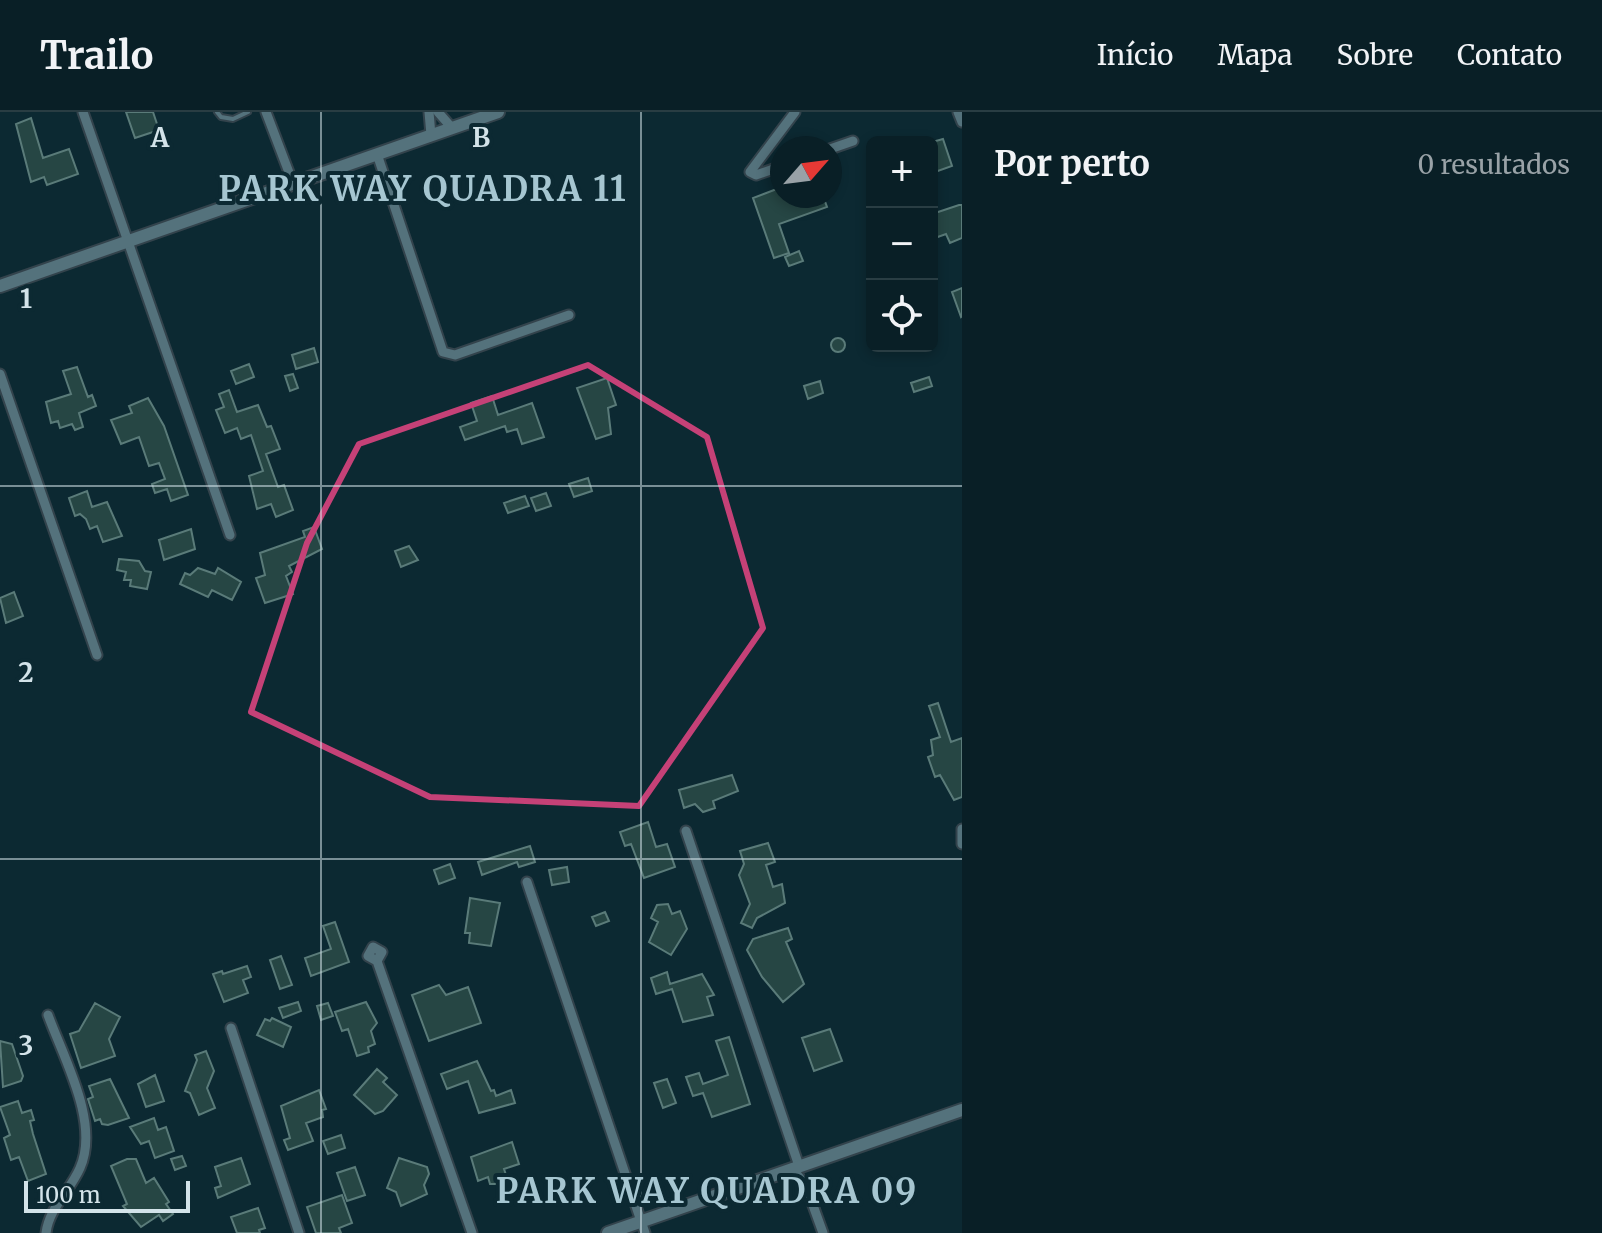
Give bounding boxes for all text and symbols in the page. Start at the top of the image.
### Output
text: Trailo [40,32,153,79]
text: Início [1097,37,1173,73]
text: Mapa [1217,37,1292,73]
text: Sobre [1336,37,1413,73]
text: Contato [1457,37,1562,73]
text: A [150,121,170,154]
text: B [472,121,490,154]
north arrow [770,136,842,208]
map controls [866,136,938,352]
button: + [866,136,938,208]
text: Por perto [994,143,1150,185]
text: 0 resultados [1418,148,1570,181]
district label: PARK WAY QUADRA 11 [218,168,628,210]
button: − [866,208,938,280]
button: locate [866,280,938,352]
text: 1 [20,282,32,315]
text: 2 [18,656,34,689]
text: 3 [19,1029,33,1062]
district label: PARK WAY QUADRA 09 [496,1170,918,1212]
scale bar [24,1177,190,1213]
text: 100 m [36,1181,101,1209]

